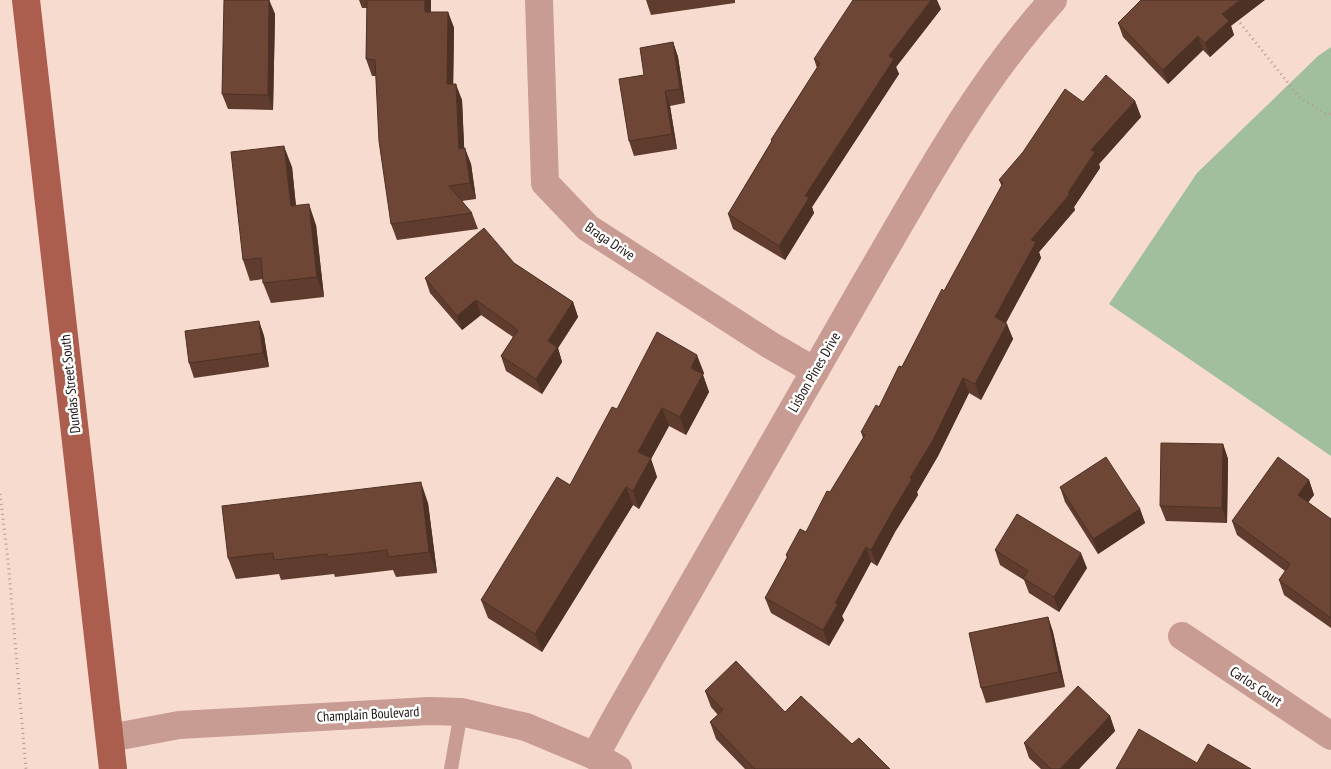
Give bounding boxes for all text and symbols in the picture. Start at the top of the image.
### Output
street label: Braga Drive [582,218,638,264]
street label: Lisbon Pines Drive [784,329,844,415]
street label: Dundas Street South [56,334,84,434]
street label: Carlos Court [1227,662,1286,710]
street label: Champlain Boulevard [316,702,420,726]

